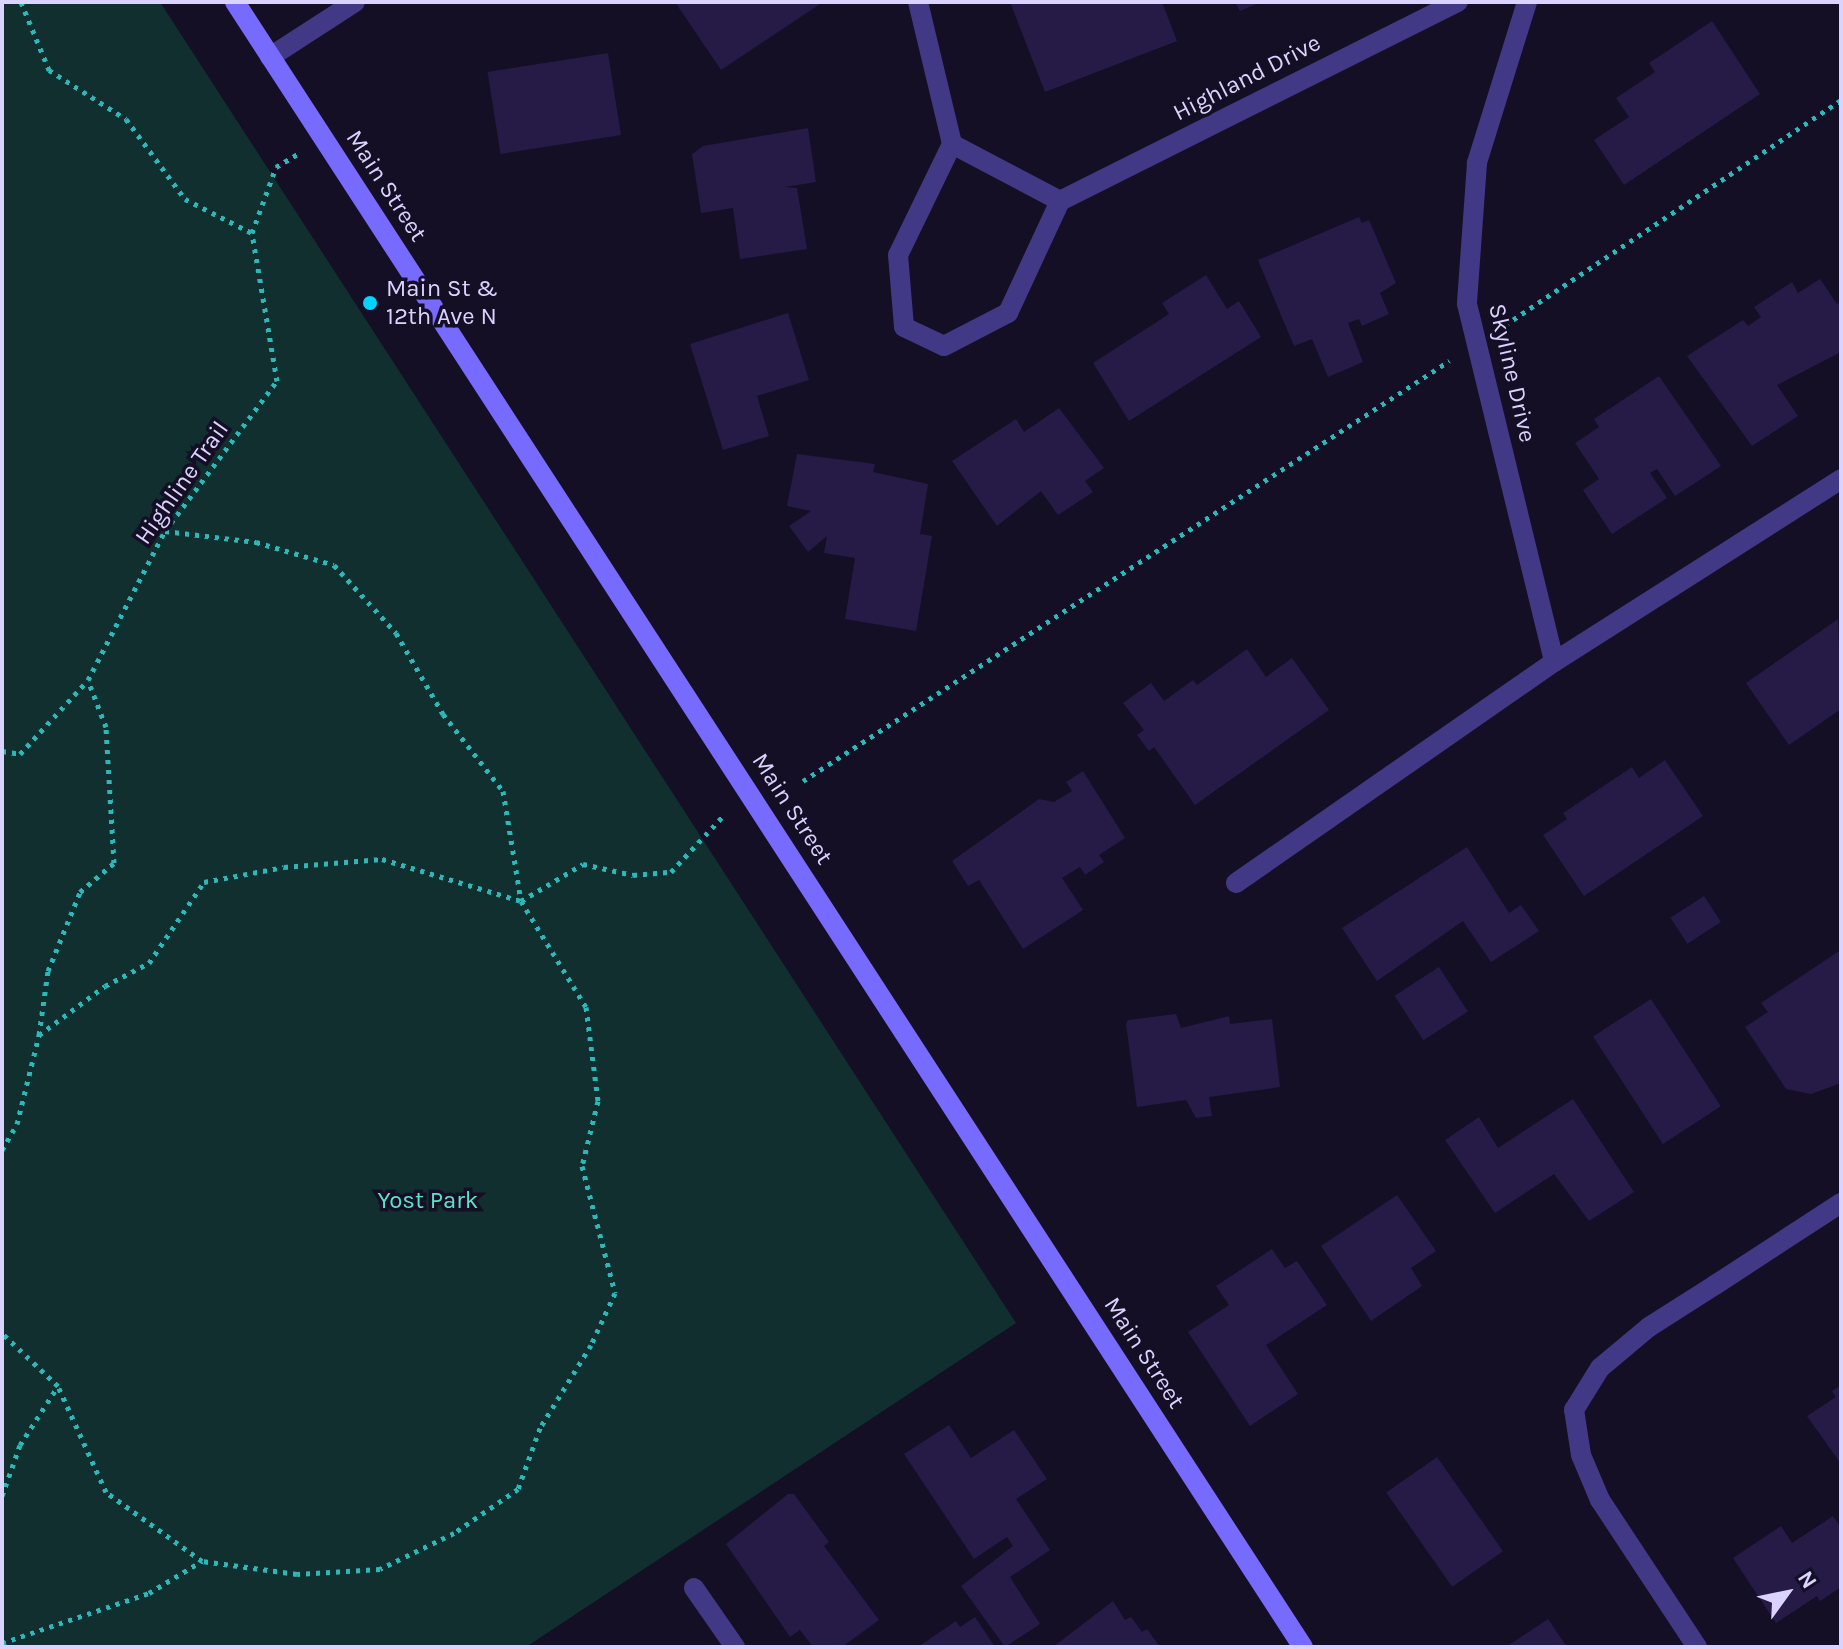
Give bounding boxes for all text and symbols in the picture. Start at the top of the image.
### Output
street label: Highland Drive [1168,28,1326,128]
street label: Main Street [339,125,433,247]
place label: Main St & 12th Ave N [386,275,498,331]
marker: Main St & 12th Ave N [361,294,379,312]
street label: Skyline Drive [1482,301,1542,445]
street label: Highline Trail [129,416,235,550]
street label: Main Street [745,748,839,870]
park label: Yost Park [378,1187,478,1215]
street label: Main Street [1097,1292,1191,1414]
north arrow [1747,1553,1827,1633]
text: N [1792,1566,1822,1594]

